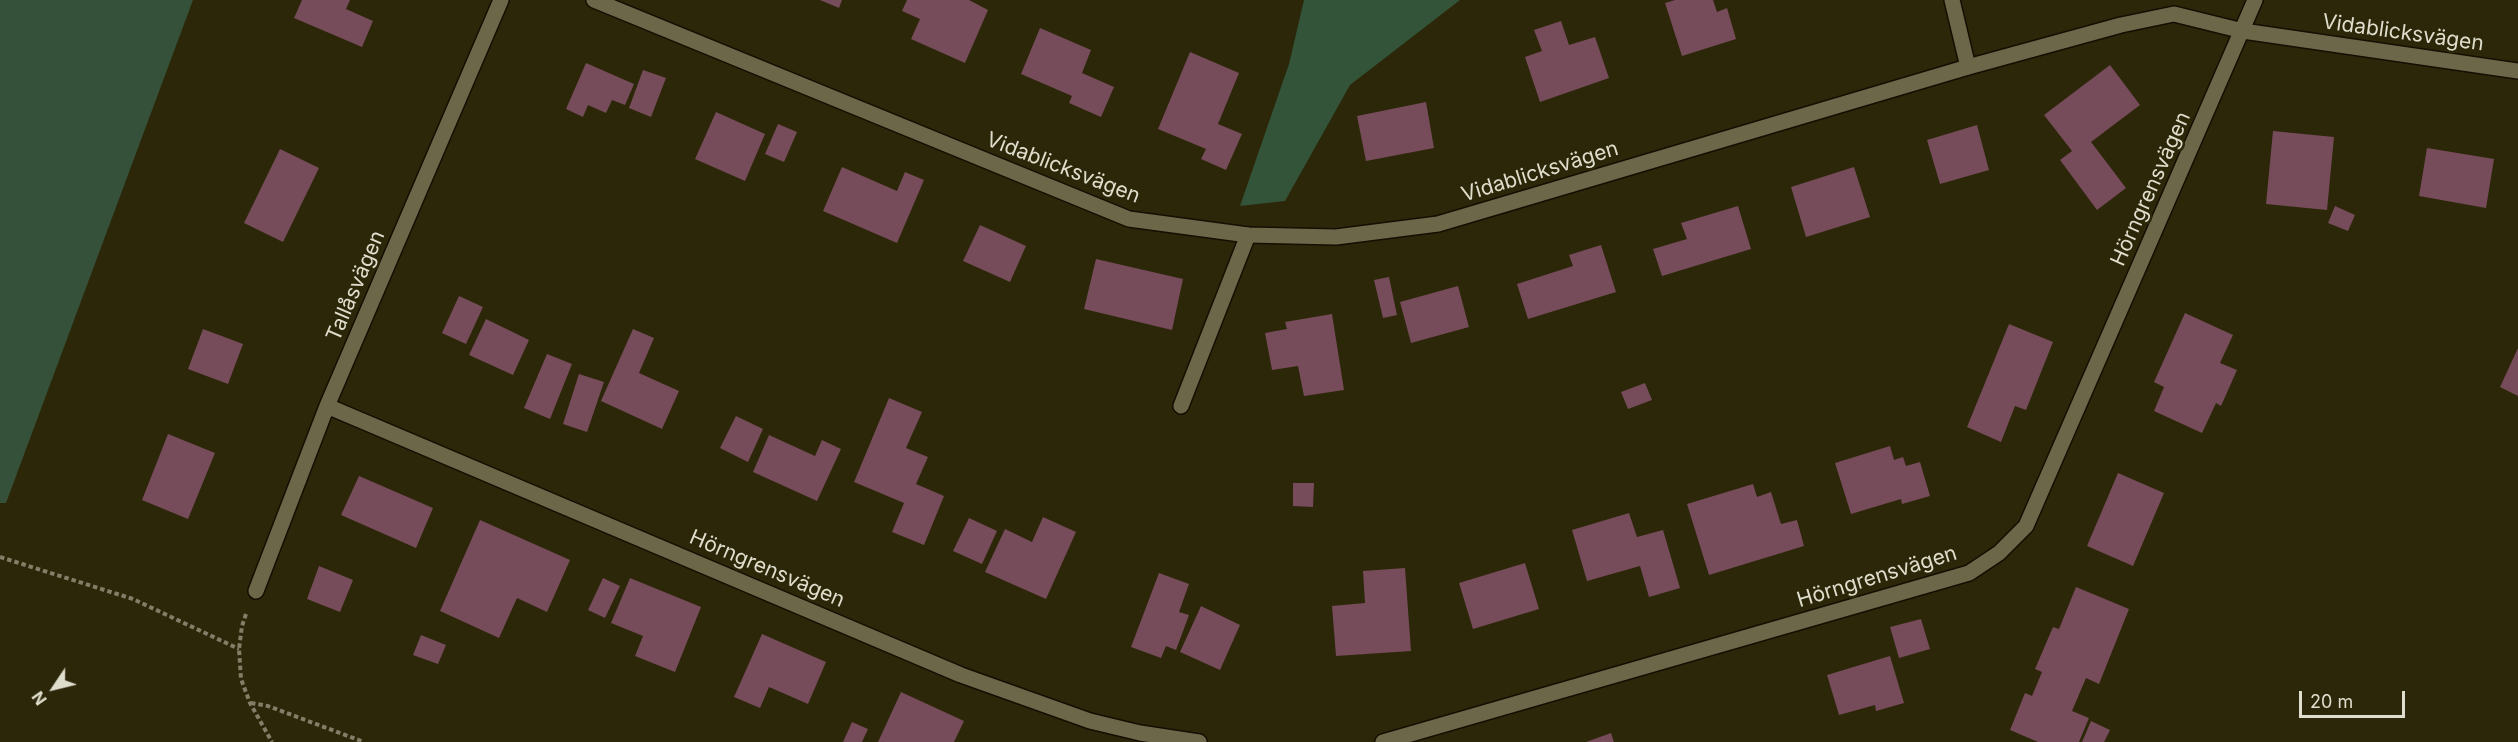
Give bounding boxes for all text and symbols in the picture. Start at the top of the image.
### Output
street label: Vidablicksvägen [2321,9,2485,57]
street label: Hörngrensvägen [2106,108,2196,270]
street label: Vidablicksvägen [982,127,1144,209]
street label: Vidablicksvägen [1458,136,1622,208]
street label: Tallåsvägen [321,227,391,345]
street label: Hörngrensvägen [686,525,848,613]
street label: Hörngrensvägen [1794,541,1960,613]
north arrow [24,658,84,718]
scale bar [2302,679,2408,717]
text: N [28,688,51,709]
text: 20 m [2310,691,2353,712]

